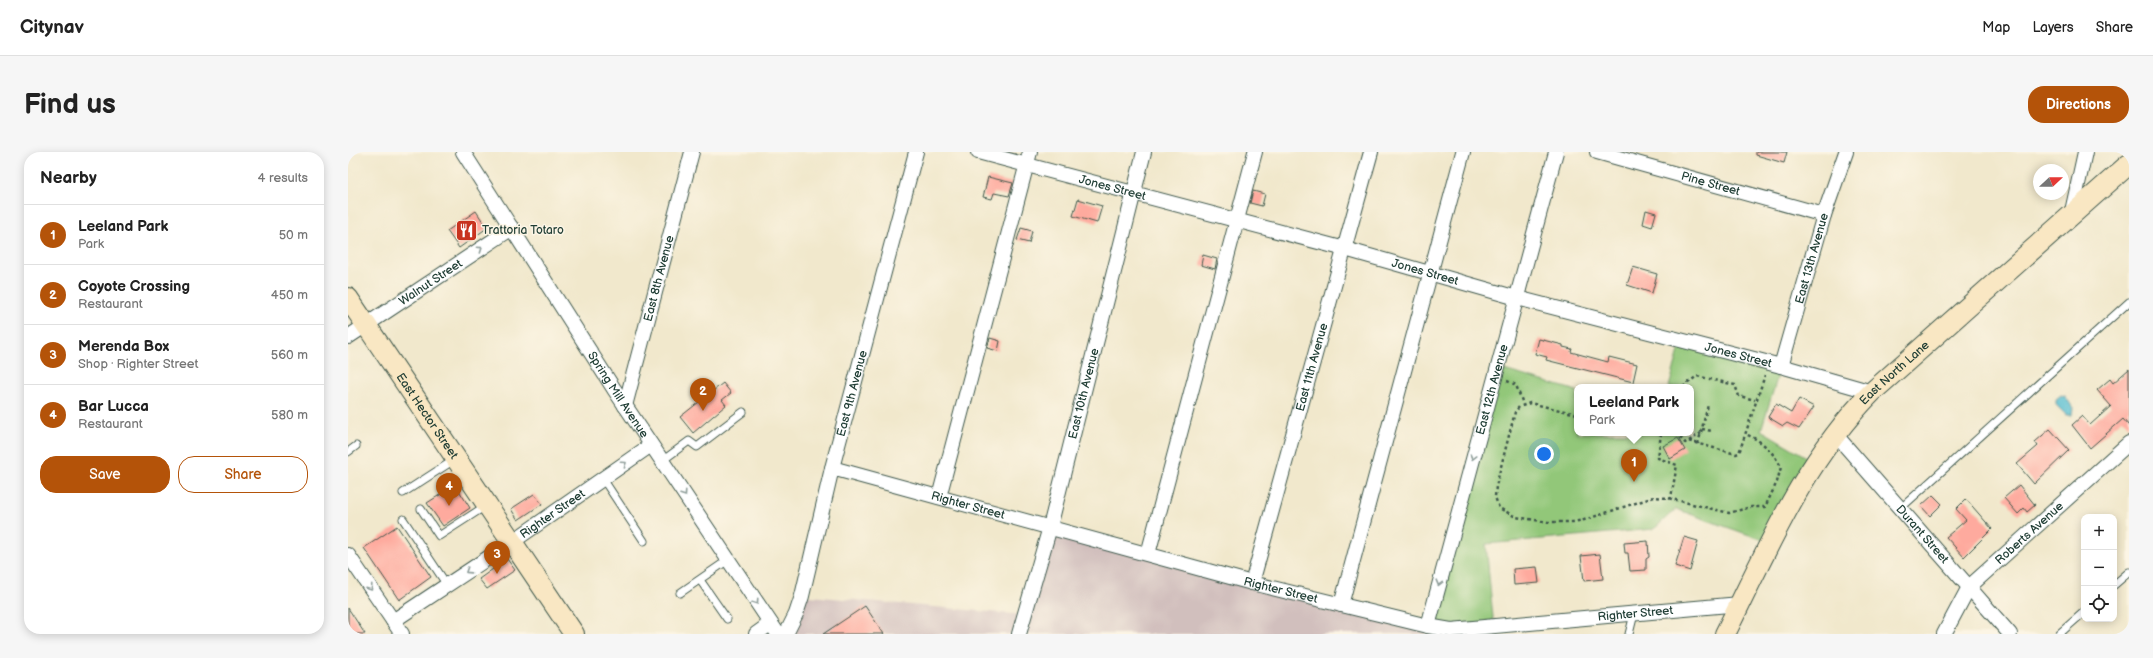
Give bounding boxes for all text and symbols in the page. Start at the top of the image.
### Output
text: Citynav [20,16,84,39]
text: Map [1982,19,2010,36]
text: Layers [2032,19,2074,36]
text: Share [2096,19,2133,36]
button: Directions [2028,86,2129,123]
text: Find us [24,88,116,121]
north arrow [2033,164,2069,200]
text: Nearby [40,168,97,188]
street label: Pine Street [1680,169,1742,199]
text: 4 results [258,170,308,186]
street label: Jones Street [1077,172,1148,204]
street label: East 13th Avenue [1792,211,1832,305]
text: Leeland Park [78,217,168,236]
restaurant icon: Trattoria Totaro [454,217,480,243]
place label: Trattoria Totaro [482,223,564,238]
text: 1 [50,227,56,243]
text: 50 m [279,227,308,243]
street label: East 8th Avenue [641,234,678,323]
text: Park [78,236,104,252]
one-way arrow [476,246,483,254]
street label: Walnut Street [396,256,465,309]
street label: Jones Street [1390,256,1460,289]
text: Coyote Crossing [78,277,190,296]
text: 2 [49,287,57,303]
text: 450 m [271,287,308,303]
text: Restaurant [78,296,143,312]
street label: East 11th Avenue [1293,321,1331,413]
text: Merenda Box [78,337,169,356]
street label: East North Lane [1857,338,1933,408]
street label: Jones Street [1703,340,1774,371]
street label: East 12th Avenue [1473,343,1512,437]
text: 3 [49,347,57,363]
text: 560 m [271,347,308,363]
street label: East 10th Avenue [1065,347,1103,441]
street label: Spring Mill Avenue [584,349,652,441]
street label: East 9th Avenue [834,349,871,438]
text: Shop · Righter Street [78,356,198,372]
street label: East Hector Street [393,370,461,462]
pin: 2 [690,378,716,411]
popup [1574,384,1694,436]
text: Leeland Park [1589,393,1679,412]
text: Bar Lucca [78,397,149,416]
text: 4 [49,407,57,423]
text: 580 m [271,407,308,423]
text: Park [1589,412,1615,428]
text: Restaurant [78,416,143,432]
your location [1534,444,1554,464]
pin: 1 [1621,449,1647,482]
one-way arrow [1469,454,1478,461]
button: Save [40,456,170,493]
button: Share [178,456,308,493]
one-way arrow [620,462,627,469]
pin: 4 [436,473,462,506]
street label: Righter Street [517,486,588,542]
street label: Righter Street [929,488,1007,523]
one-way arrow [679,490,687,497]
street label: Roberts Avenue [1992,499,2067,568]
street label: Durant Street [1893,502,1952,567]
map controls [2081,514,2117,622]
button: + [2081,514,2117,550]
pin: 3 [484,541,510,574]
button: − [2081,550,2117,586]
one-way arrow [465,567,472,574]
street label: Righter Street [1242,574,1319,607]
one-way arrow [1435,579,1444,586]
one-way arrow [365,583,372,590]
button: locate [2081,586,2117,622]
one-way arrow [751,598,759,605]
street label: Righter Street [1597,603,1674,625]

